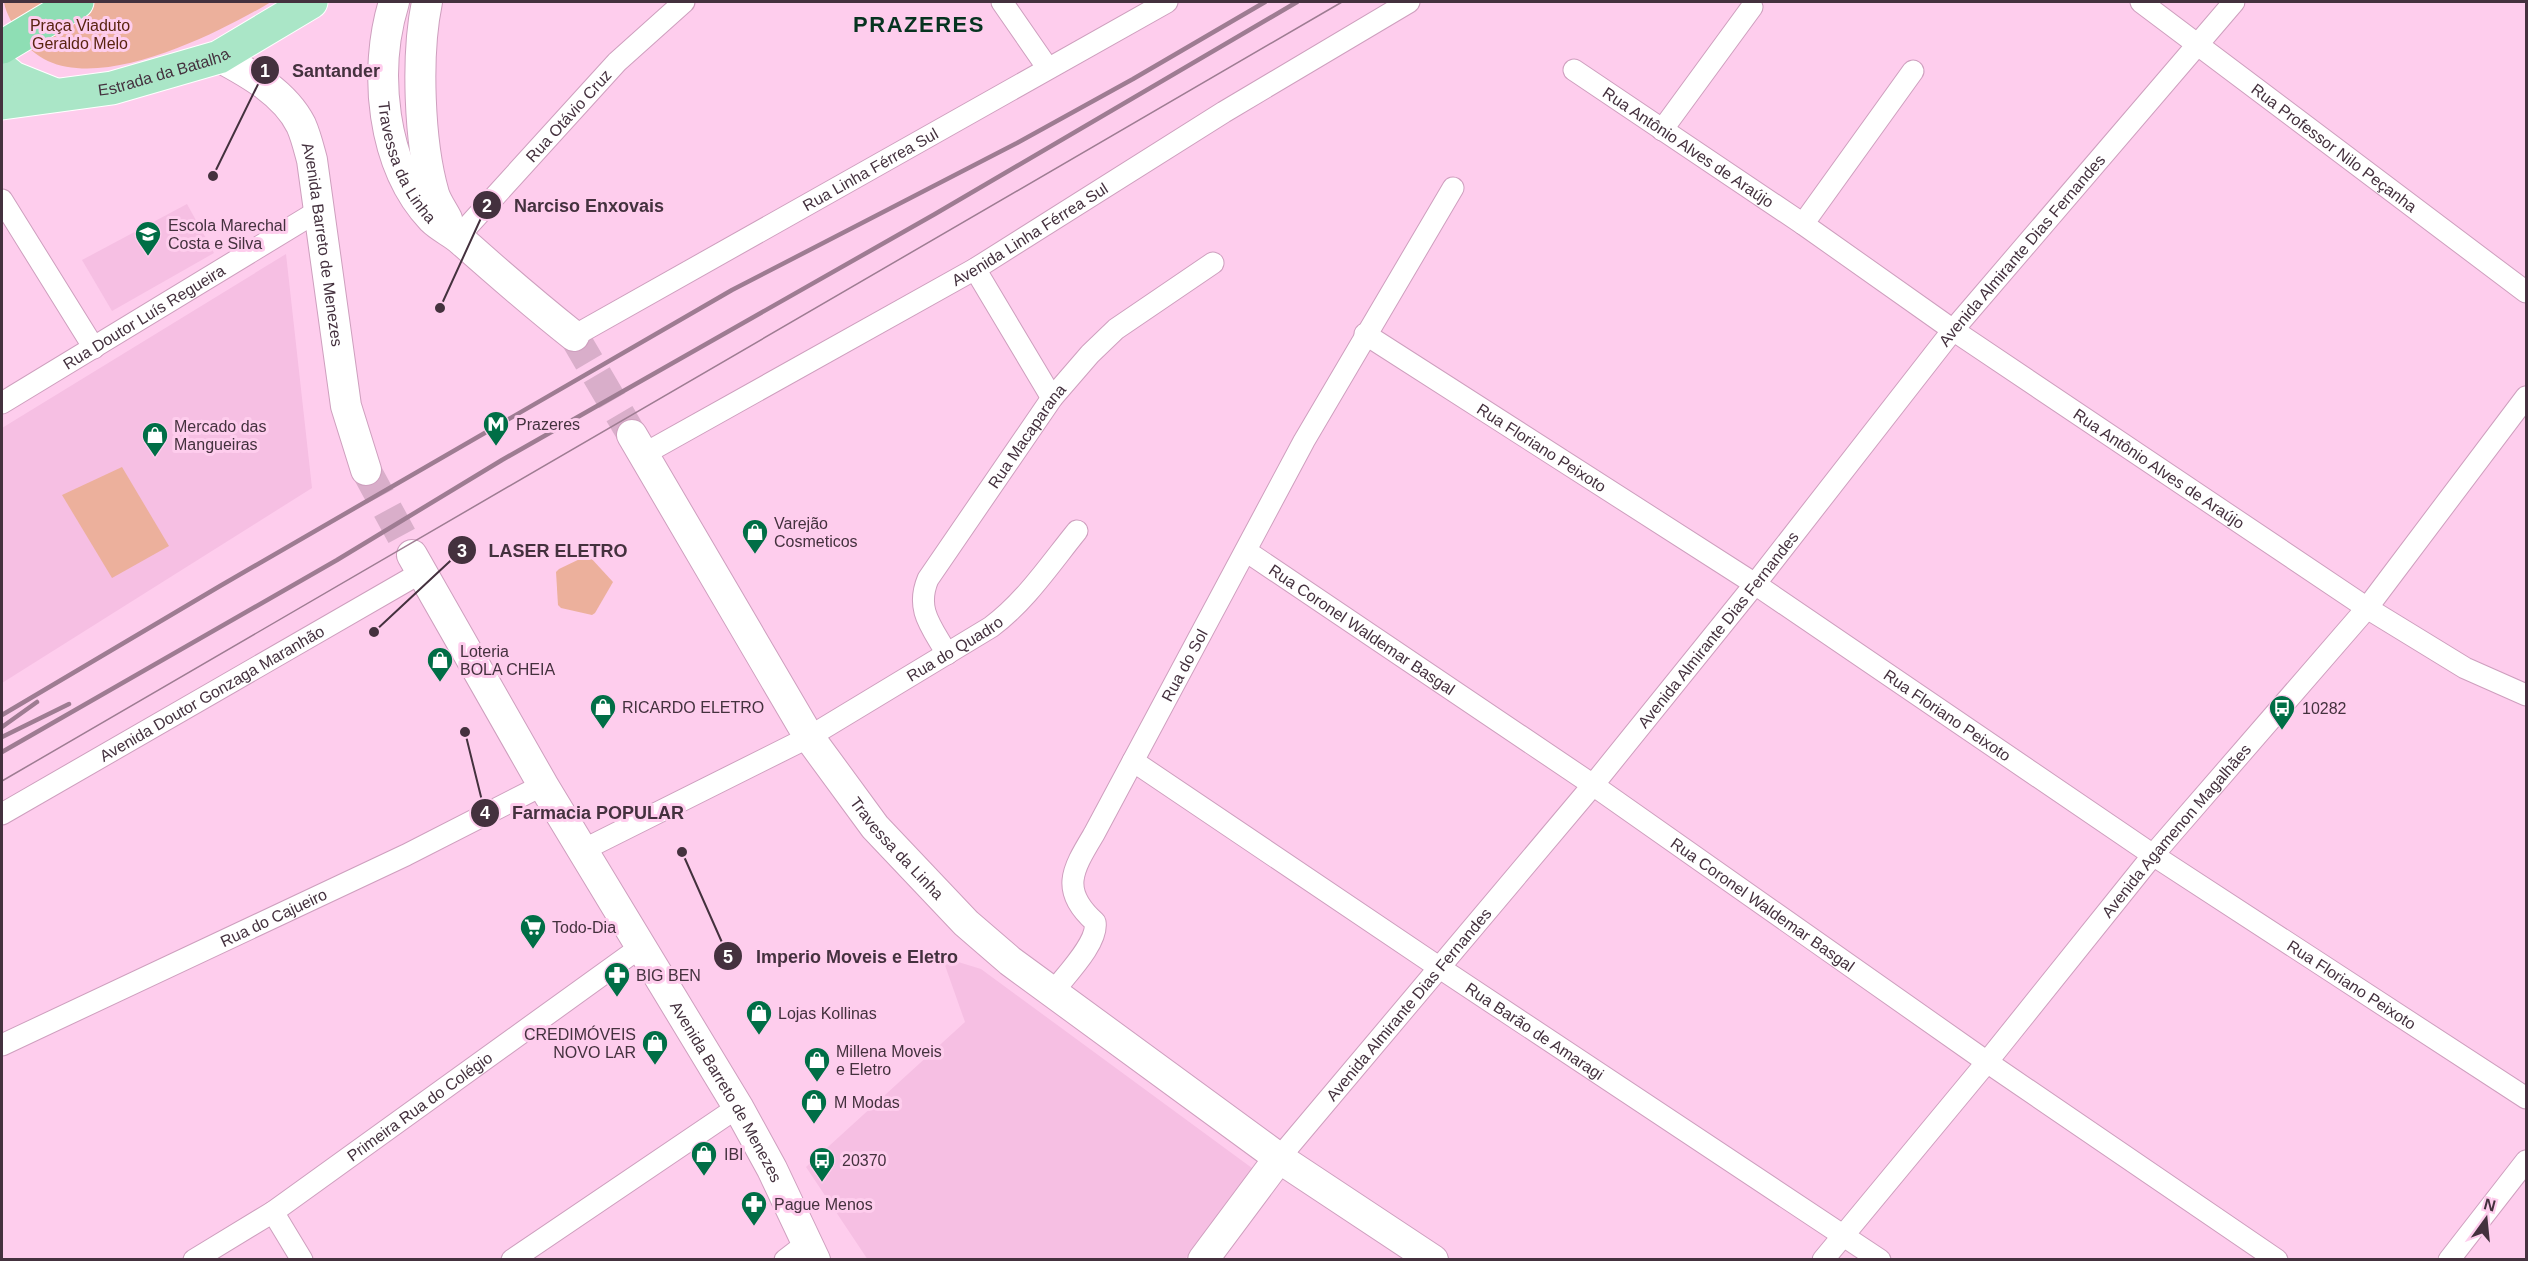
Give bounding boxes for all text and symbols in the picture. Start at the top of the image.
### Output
district label: PRAZERES [853,12,985,37]
park label: Praça Viaduto Geraldo Melo [30,17,130,52]
street label: Estrada da Batalha [97,44,233,98]
callout: Santander [250,52,392,88]
text: 1 [260,61,270,81]
text: Santander [292,61,380,81]
street label: Rua Otávio Cruz [522,66,614,165]
street label: Rua Professor Nilo Peçanha [2248,80,2420,215]
street label: Rua Antônio Alves de Araújo [1600,84,1777,210]
street label: Travessa da Linha [376,100,440,226]
street label: Rua Linha Férrea Sul [800,124,941,214]
street label: Avenida Barreto de Menezes [299,140,346,348]
street label: Avenida Almirante Dias Fernandes [1935,151,2108,349]
street label: Avenida Linha Férrea Sul [949,179,1111,289]
callout: Narciso Enxovais [472,187,676,223]
text: 2 [482,196,492,216]
text: Narciso Enxovais [514,196,664,216]
place label: Escola Marechal Costa e Silva [168,217,286,252]
school or university icon: Escola Marechal Costa e Silva [133,219,163,257]
street label: Rua Doutor Luís Regueira [60,261,228,372]
street label: Rua Macaparana [984,380,1069,491]
street label: Rua Floriano Peixoto [1474,400,1609,495]
street label: Rua Antônio Alves de Araújo [2071,405,2248,532]
metro station icon: Prazeres [481,409,511,447]
place label: Prazeres [516,416,580,433]
place label: Mercado das Mangueiras [174,418,267,453]
shop icon: Mercado das Mangueiras [140,420,170,458]
place label: Varejão Cosmeticos [774,515,858,550]
shop icon: Varejão Cosmeticos [740,517,770,555]
street label: Avenida Almirante Dias Fernandes [1634,528,1801,731]
callout: LASER ELETRO [447,532,640,568]
text: 3 [457,541,467,561]
text: LASER ELETRO [488,541,628,561]
street label: Rua Coronel Waldemar Basgal [1266,561,1458,698]
street label: Rua do Quadro [904,613,1006,684]
street label: Avenida Doutor Gonzaga Maranhão [96,622,327,764]
street label: Rua do Sol [1158,626,1210,704]
place label: Loteria BOLA CHEIA [460,643,555,678]
shop icon: Loteria BOLA CHEIA [425,645,455,683]
street label: Rua Floriano Peixoto [1881,666,2014,764]
shop icon: RICARDO ELETRO [588,692,618,730]
bus stop icon: 10282 [2267,693,2297,731]
place label: RICARDO ELETRO [622,699,764,716]
place label: 10282 [2302,700,2347,717]
street label: Avenida Agamenon Magalhães [2098,740,2254,920]
street label: Travessa da Linha [847,794,947,903]
callout: Farmacia POPULAR [470,795,696,831]
text: 4 [480,803,490,823]
text: Farmacia POPULAR [512,803,684,823]
street label: Rua Coronel Waldemar Basgal [1668,834,1858,975]
street label: Rua do Cajueiro [217,885,330,950]
street label: Avenida Almirante Dias Fernandes [1323,905,1494,1104]
supermarket icon: Todo-Dia [518,912,548,950]
place label: Todo-Dia [552,919,616,936]
street label: Rua Floriano Peixoto [2284,937,2419,1032]
callout: Imperio Moveis e Eletro [713,938,970,974]
text: 5 [723,947,733,967]
text: Imperio Moveis e Eletro [756,947,958,967]
pharmacy icon: BIG BEN [602,960,632,998]
place label: BIG BEN [636,967,701,984]
street label: Rua Barão de Amaragi [1463,979,1607,1083]
street label: Avenida Barreto de Menezes [667,998,785,1185]
shop icon: Lojas Kollinas [744,998,774,1036]
place label: Lojas Kollinas [778,1005,877,1022]
place label: CREDIMÓVEIS NOVO LAR [524,1025,636,1061]
shop icon: CREDIMÓVEIS NOVO LAR [640,1028,670,1066]
place label: Millena Moveis e Eletro [836,1043,942,1078]
shop icon: Millena Moveis e Eletro [802,1045,832,1083]
street label: Primeira Rua do Colégio [344,1048,495,1164]
shop icon: M Modas [799,1087,829,1125]
place label: M Modas [834,1094,900,1111]
shop icon: IBI [689,1139,719,1177]
bus stop icon: 20370 [807,1145,837,1183]
place label: IBI [724,1146,744,1163]
place label: 20370 [842,1152,887,1169]
pharmacy icon: Pague Menos [739,1189,769,1227]
north arrow [2456,1189,2516,1249]
text: N [2482,1195,2498,1215]
place label: Pague Menos [774,1196,873,1213]

